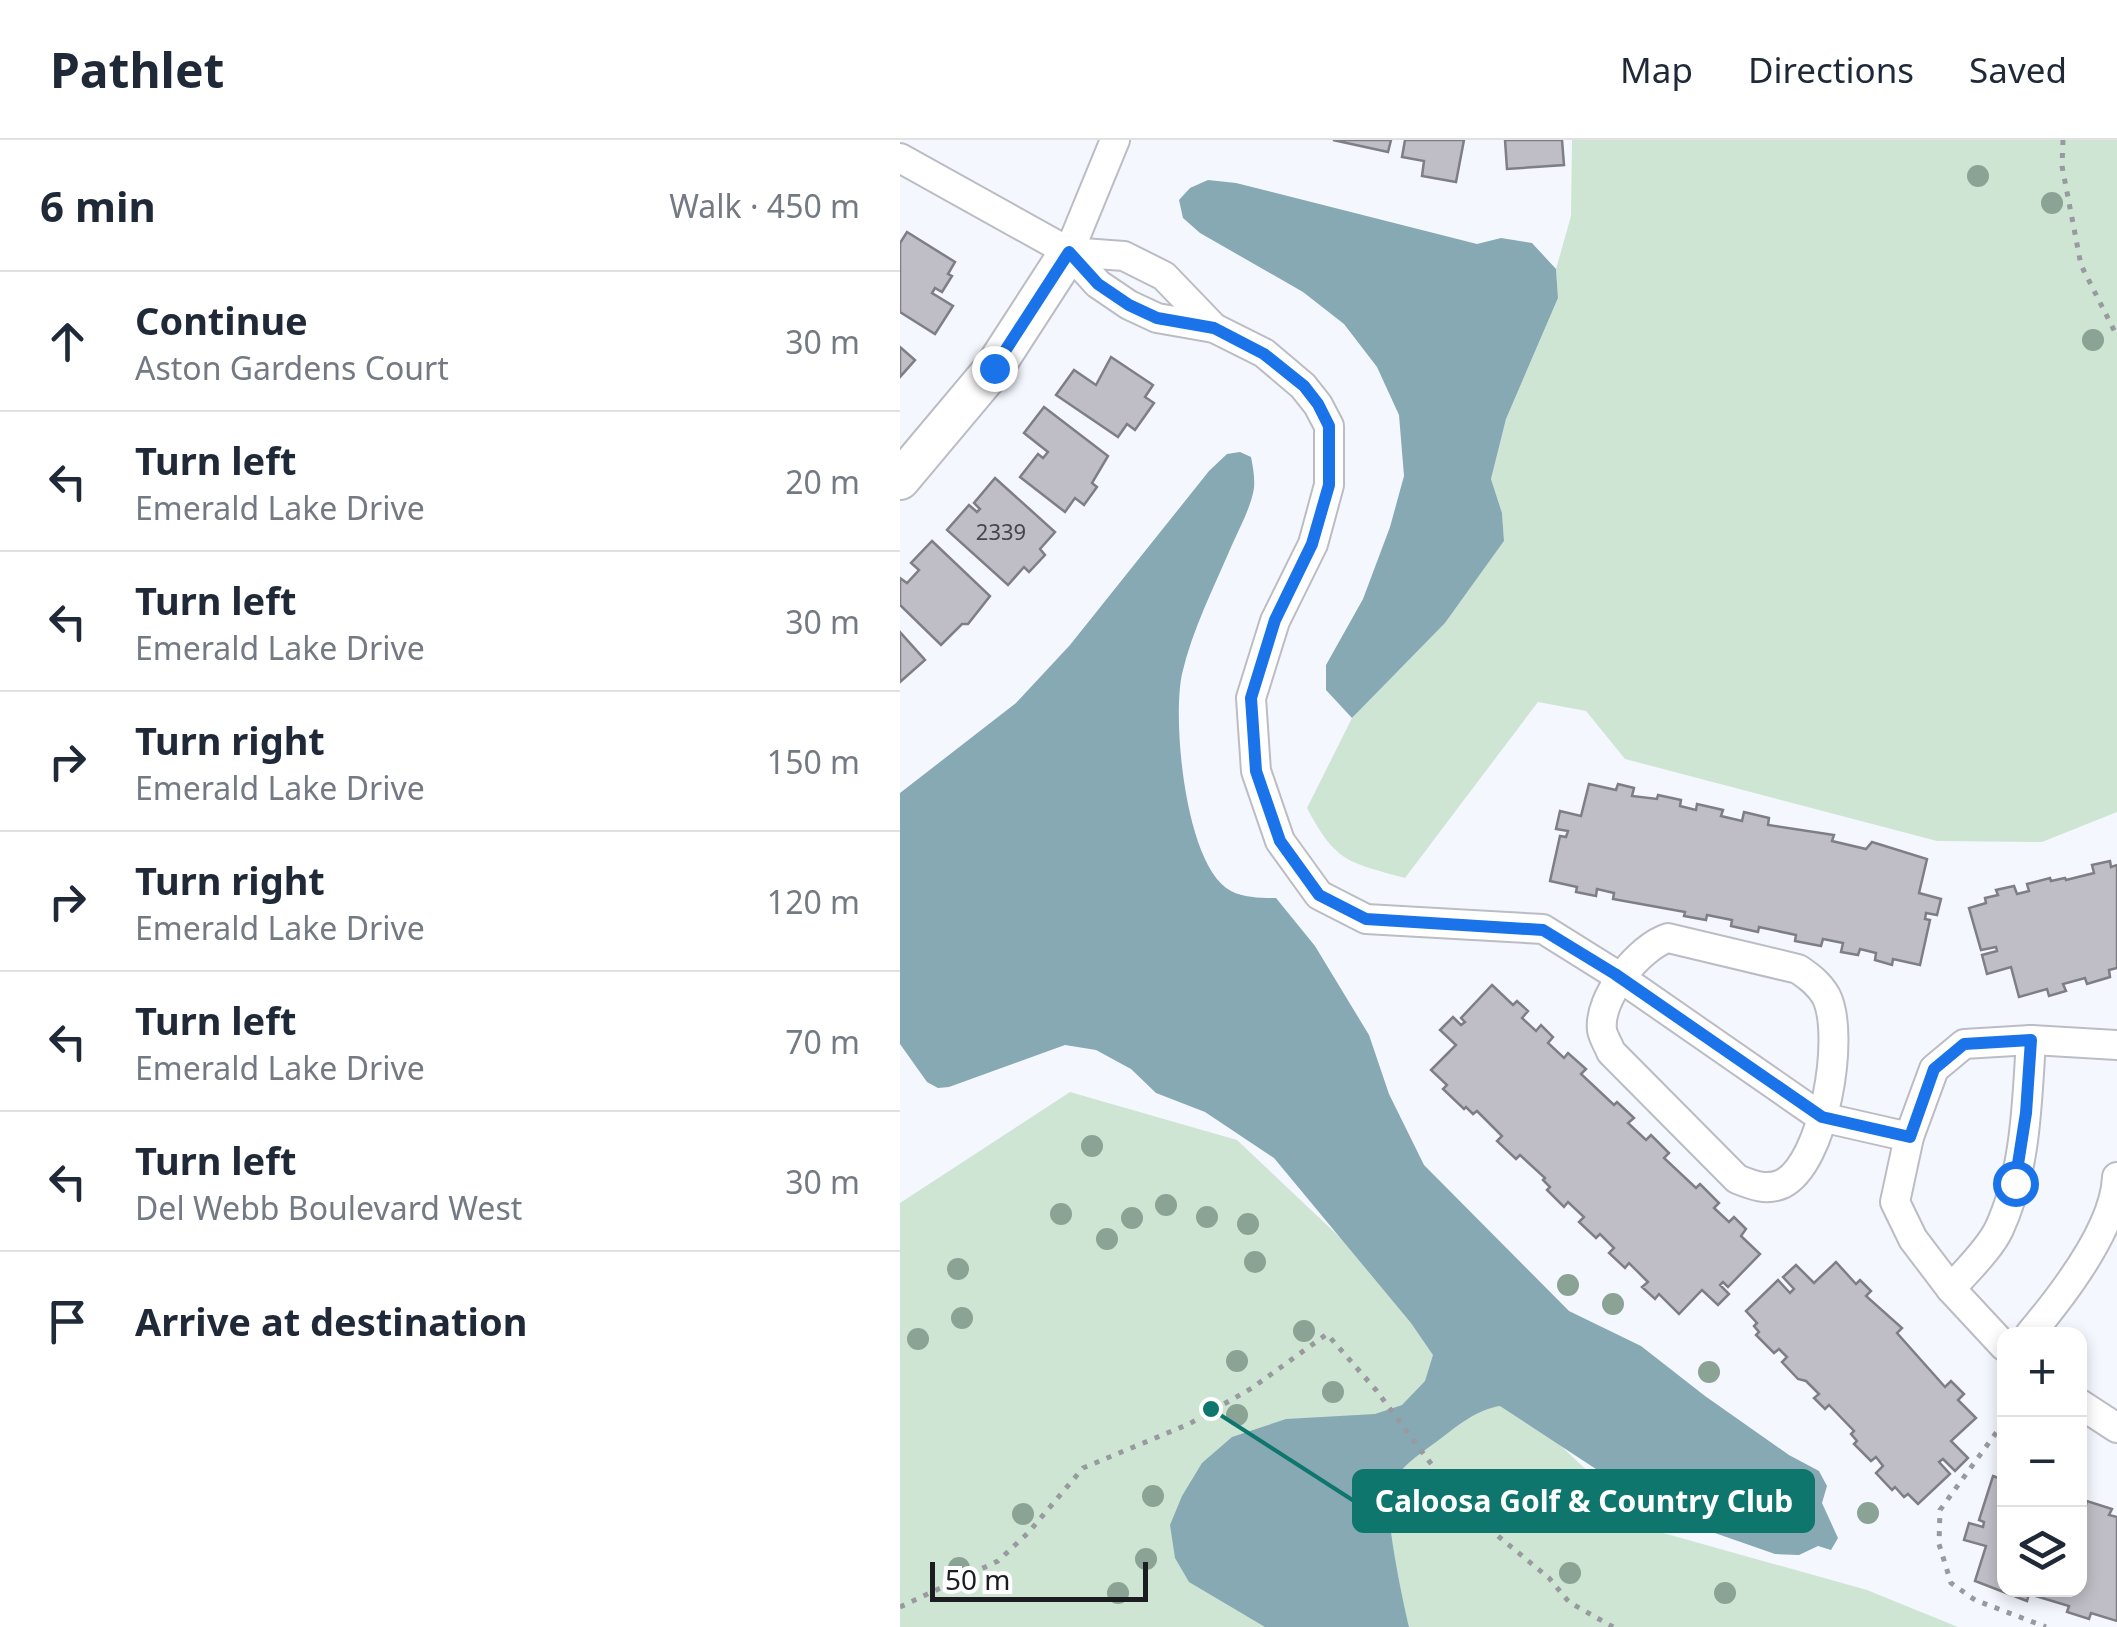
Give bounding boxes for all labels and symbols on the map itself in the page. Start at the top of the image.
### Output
route end [972,346,1018,392]
house number: 2339 [976,516,1026,546]
route start [1993,1161,2039,1207]
callout: Caloosa Golf & Country Club [1354,1471,1813,1531]
text: Caloosa Golf & Country Club [1375,1480,1793,1521]
scale bar [930,1557,1148,1602]

